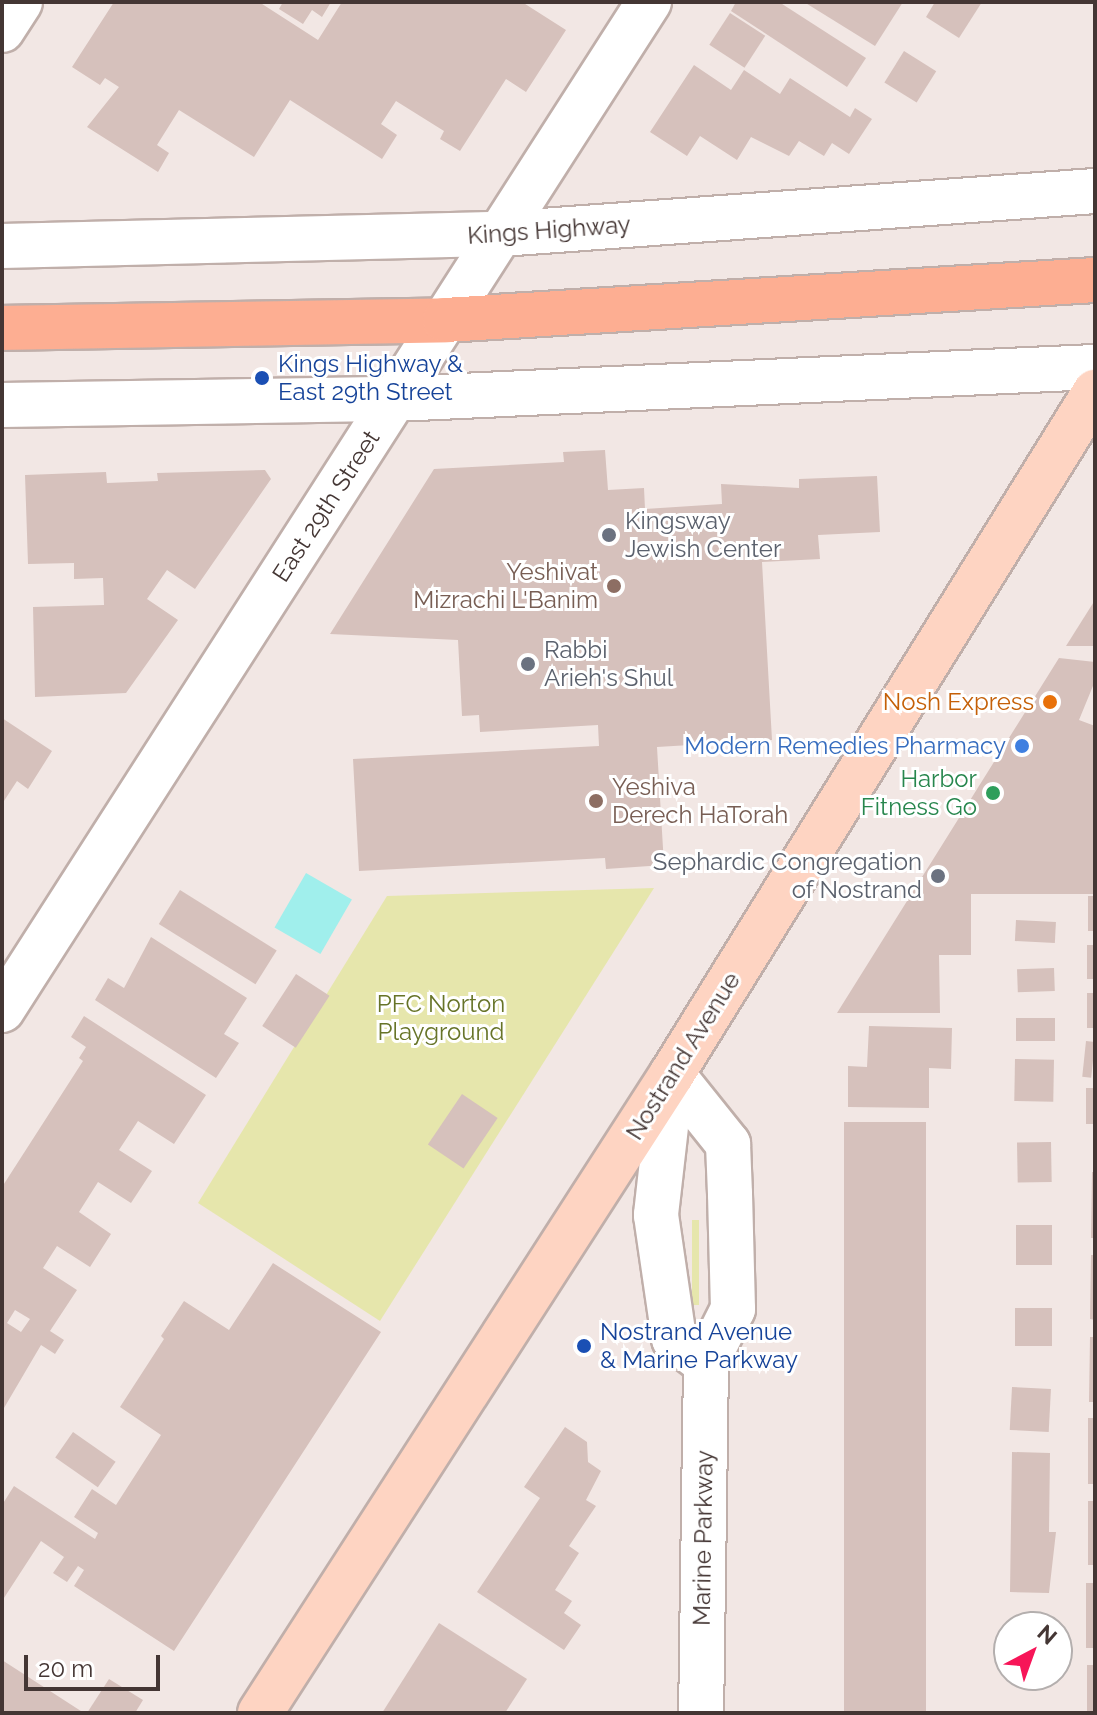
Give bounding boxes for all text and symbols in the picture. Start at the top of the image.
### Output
street label: Kings Highway [466,210,632,250]
place label: Kings Highway & East 29th Street [278,350,464,406]
marker: Kings Highway & East 29th Street [253,369,271,387]
street label: East 29th Street [266,425,386,587]
place label: Kingsway Jewish Center [625,507,781,563]
marker: Kingsway Jewish Center [600,526,618,544]
place label: Yeshivat Mizrachi L'Banim [413,558,598,614]
marker: Yeshivat Mizrachi L'Banim [605,577,623,595]
place label: Rabbi Arieh's Shul [544,636,673,692]
marker: Rabbi Arieh's Shul [519,655,537,673]
place label: Nosh Express [883,688,1034,716]
marker: Nosh Express [1041,693,1059,711]
place label: Modern Remedies Pharmacy [684,732,1006,760]
marker: Modern Remedies Pharmacy [1013,737,1031,755]
place label: Harbor Fitness Go [861,765,977,821]
place label: Yeshiva Derech HaTorah [612,773,788,829]
marker: Harbor Fitness Go [984,784,1002,802]
marker: Yeshiva Derech HaTorah [587,792,605,810]
place label: Sephardic Congregation of Nostrand [653,848,922,904]
marker: Sephardic Congregation of Nostrand [929,867,947,885]
street label: Nostrand Avenue [620,967,746,1145]
park label: PFC Norton Playground [377,990,505,1046]
place label: Nostrand Avenue & Marine Parkway [600,1318,798,1374]
marker: Nostrand Avenue & Marine Parkway [575,1337,593,1355]
street label: Marine Parkway [687,1450,719,1626]
north arrow [993,1611,1073,1691]
text: N [1033,1619,1062,1650]
scale bar [28,1639,164,1689]
text: 20 m [38,1654,93,1683]

